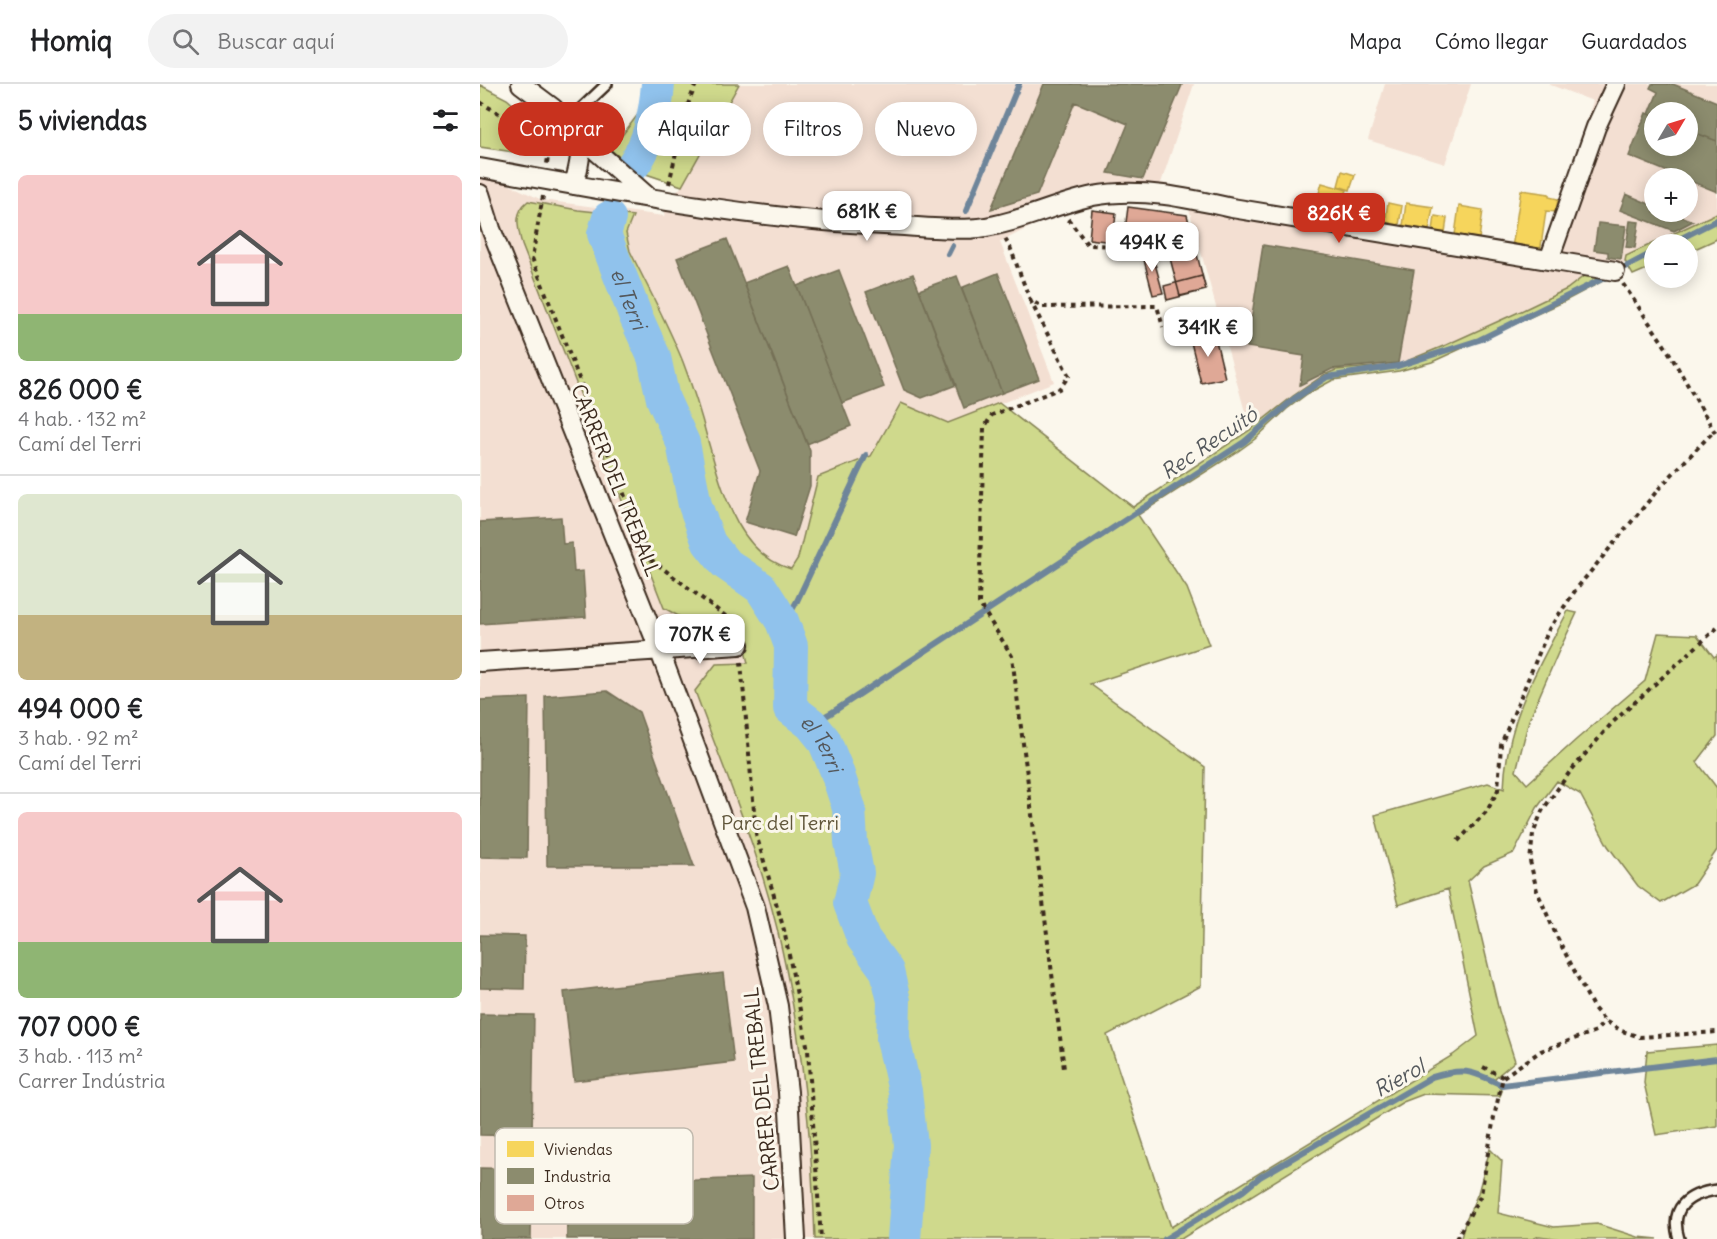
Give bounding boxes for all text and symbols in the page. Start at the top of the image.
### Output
search box [148,14,568,68]
text: Homiq [30,23,112,59]
icon: search [169,25,202,58]
text: Buscar aquí [217,27,335,55]
text: Mapa [1349,28,1402,55]
text: Cómo llegar [1435,28,1548,55]
text: Guardados [1581,28,1687,55]
chip: Comprar [498,102,625,156]
chip: Alquilar [637,102,751,156]
chip: Filtros [763,102,863,156]
chip: Nuevo [875,102,977,156]
north arrow [1644,102,1698,156]
map controls [1644,102,1698,288]
text: 5 viviendas [18,104,147,137]
icon: filters [429,104,462,137]
button: + [1644,168,1698,222]
pin: 681K € [818,191,916,242]
pin: 826K € [1290,193,1388,244]
text: 681K € [837,198,897,223]
text: 826K € [1307,200,1371,225]
icon: home [186,214,294,322]
pin: 494K € [1103,222,1201,273]
text: 494K € [1120,229,1184,254]
button: − [1644,234,1698,288]
water label: el Terri [605,264,654,336]
pin: 341K € [1159,307,1257,358]
text: 341K € [1178,314,1238,339]
text: 826 000 € [18,373,143,406]
street label: CARRER DEL TREBALL [566,380,666,580]
water label: Rec Recuitó [1156,400,1263,485]
text: 4 hab. · 132 m² [18,406,146,431]
text: Camí del Terri [18,431,142,456]
icon: home [186,533,294,641]
pin: 707K € [651,614,749,665]
text: 707K € [669,621,731,646]
text: 494 000 € [18,692,143,725]
water label: el Terri [795,707,850,778]
text: 3 hab. · 92 m² [18,725,138,750]
text: Camí del Terri [18,750,142,775]
park label: Parc del Terri [721,810,839,835]
icon: home [186,851,294,959]
street label: CARRER DEL TREBALL [738,986,784,1192]
text: 707 000 € [18,1010,141,1043]
text: 3 hab. · 113 m² [18,1043,143,1068]
water label: Rierol [1369,1051,1432,1103]
text: Carrer Indústria [18,1068,165,1093]
legend [495,1128,693,1224]
text: Viviendas [544,1139,613,1159]
text: Industria [544,1166,611,1186]
text: Otros [544,1193,584,1213]

